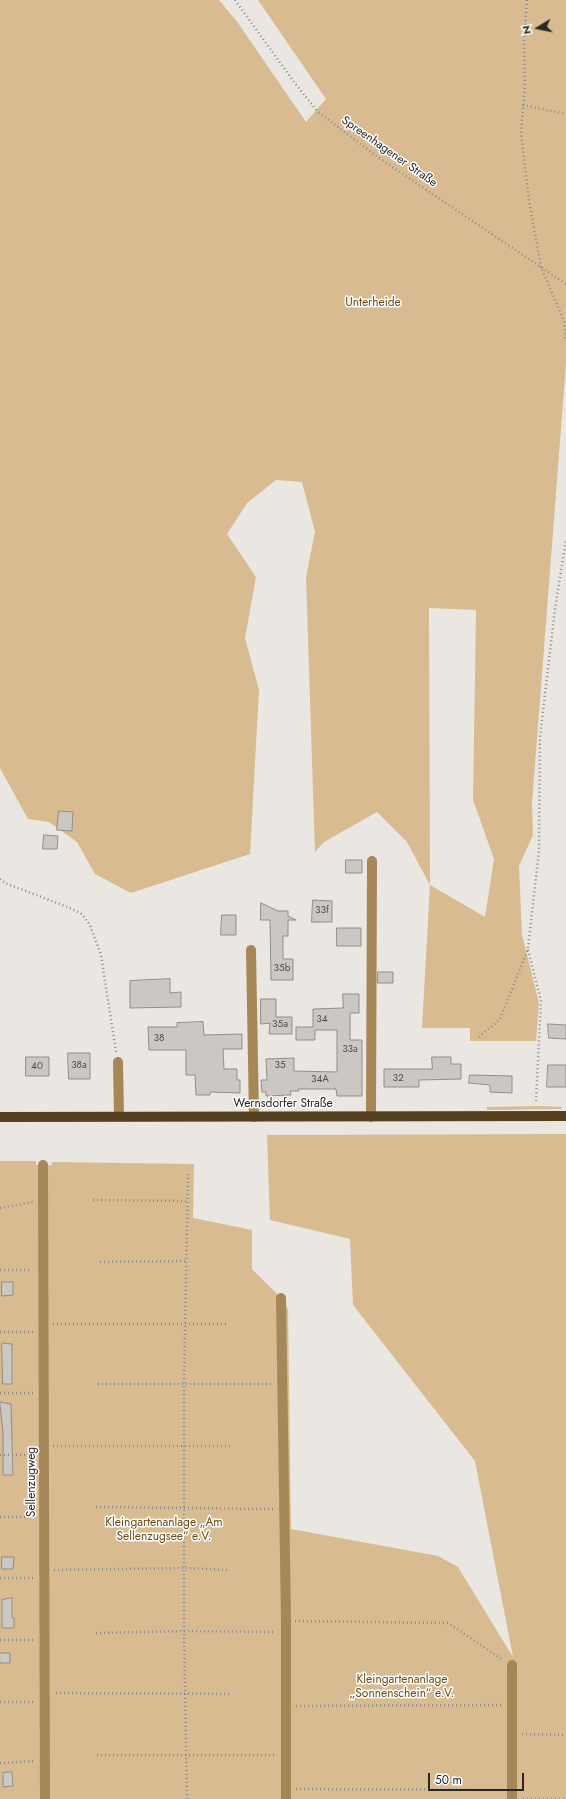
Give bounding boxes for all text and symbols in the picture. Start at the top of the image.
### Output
north arrow [518,8,558,48]
text: N [518,24,535,36]
street label: Spreenhagener Straße [338,114,440,190]
park label: Unterheide [345,296,401,310]
house number: 33f [315,905,329,917]
house number: 35b [274,963,290,975]
house number: 34 [316,1014,328,1026]
house number: 35a [272,1019,288,1031]
house number: 38 [154,1033,164,1045]
house number: 33a [342,1044,358,1056]
house number: 38a [71,1060,87,1072]
house number: 35 [274,1060,286,1072]
house number: 40 [31,1061,43,1073]
house number: 32 [392,1073,404,1085]
house number: 34A [311,1074,329,1086]
street label: Wernsdorfer Straße [233,1097,333,1111]
street label: Sellenzugweg [25,1447,39,1517]
park label: Kleingartenanlage „Am Sellenzugsee“ e.V. [105,1516,223,1544]
park label: Kleingartenanlage „Sonnenschein“ e.V. [350,1673,454,1701]
scale bar [430,1765,526,1791]
text: 50 m [435,1771,462,1789]

